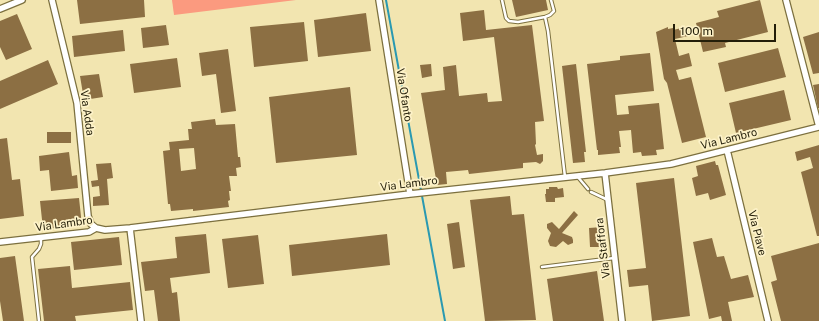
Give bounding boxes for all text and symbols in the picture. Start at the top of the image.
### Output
scale bar [675,16,778,42]
text: 100 m [680,24,713,38]
street label: Via Ofanto [393,67,415,123]
street label: Via Adda [77,89,97,137]
street label: Via Lambro [699,126,759,152]
street label: Via Lambro [380,174,438,194]
street label: Via Piave [745,209,769,257]
street label: Via Lambro [35,213,93,235]
street label: Via Staffora [593,217,613,279]

